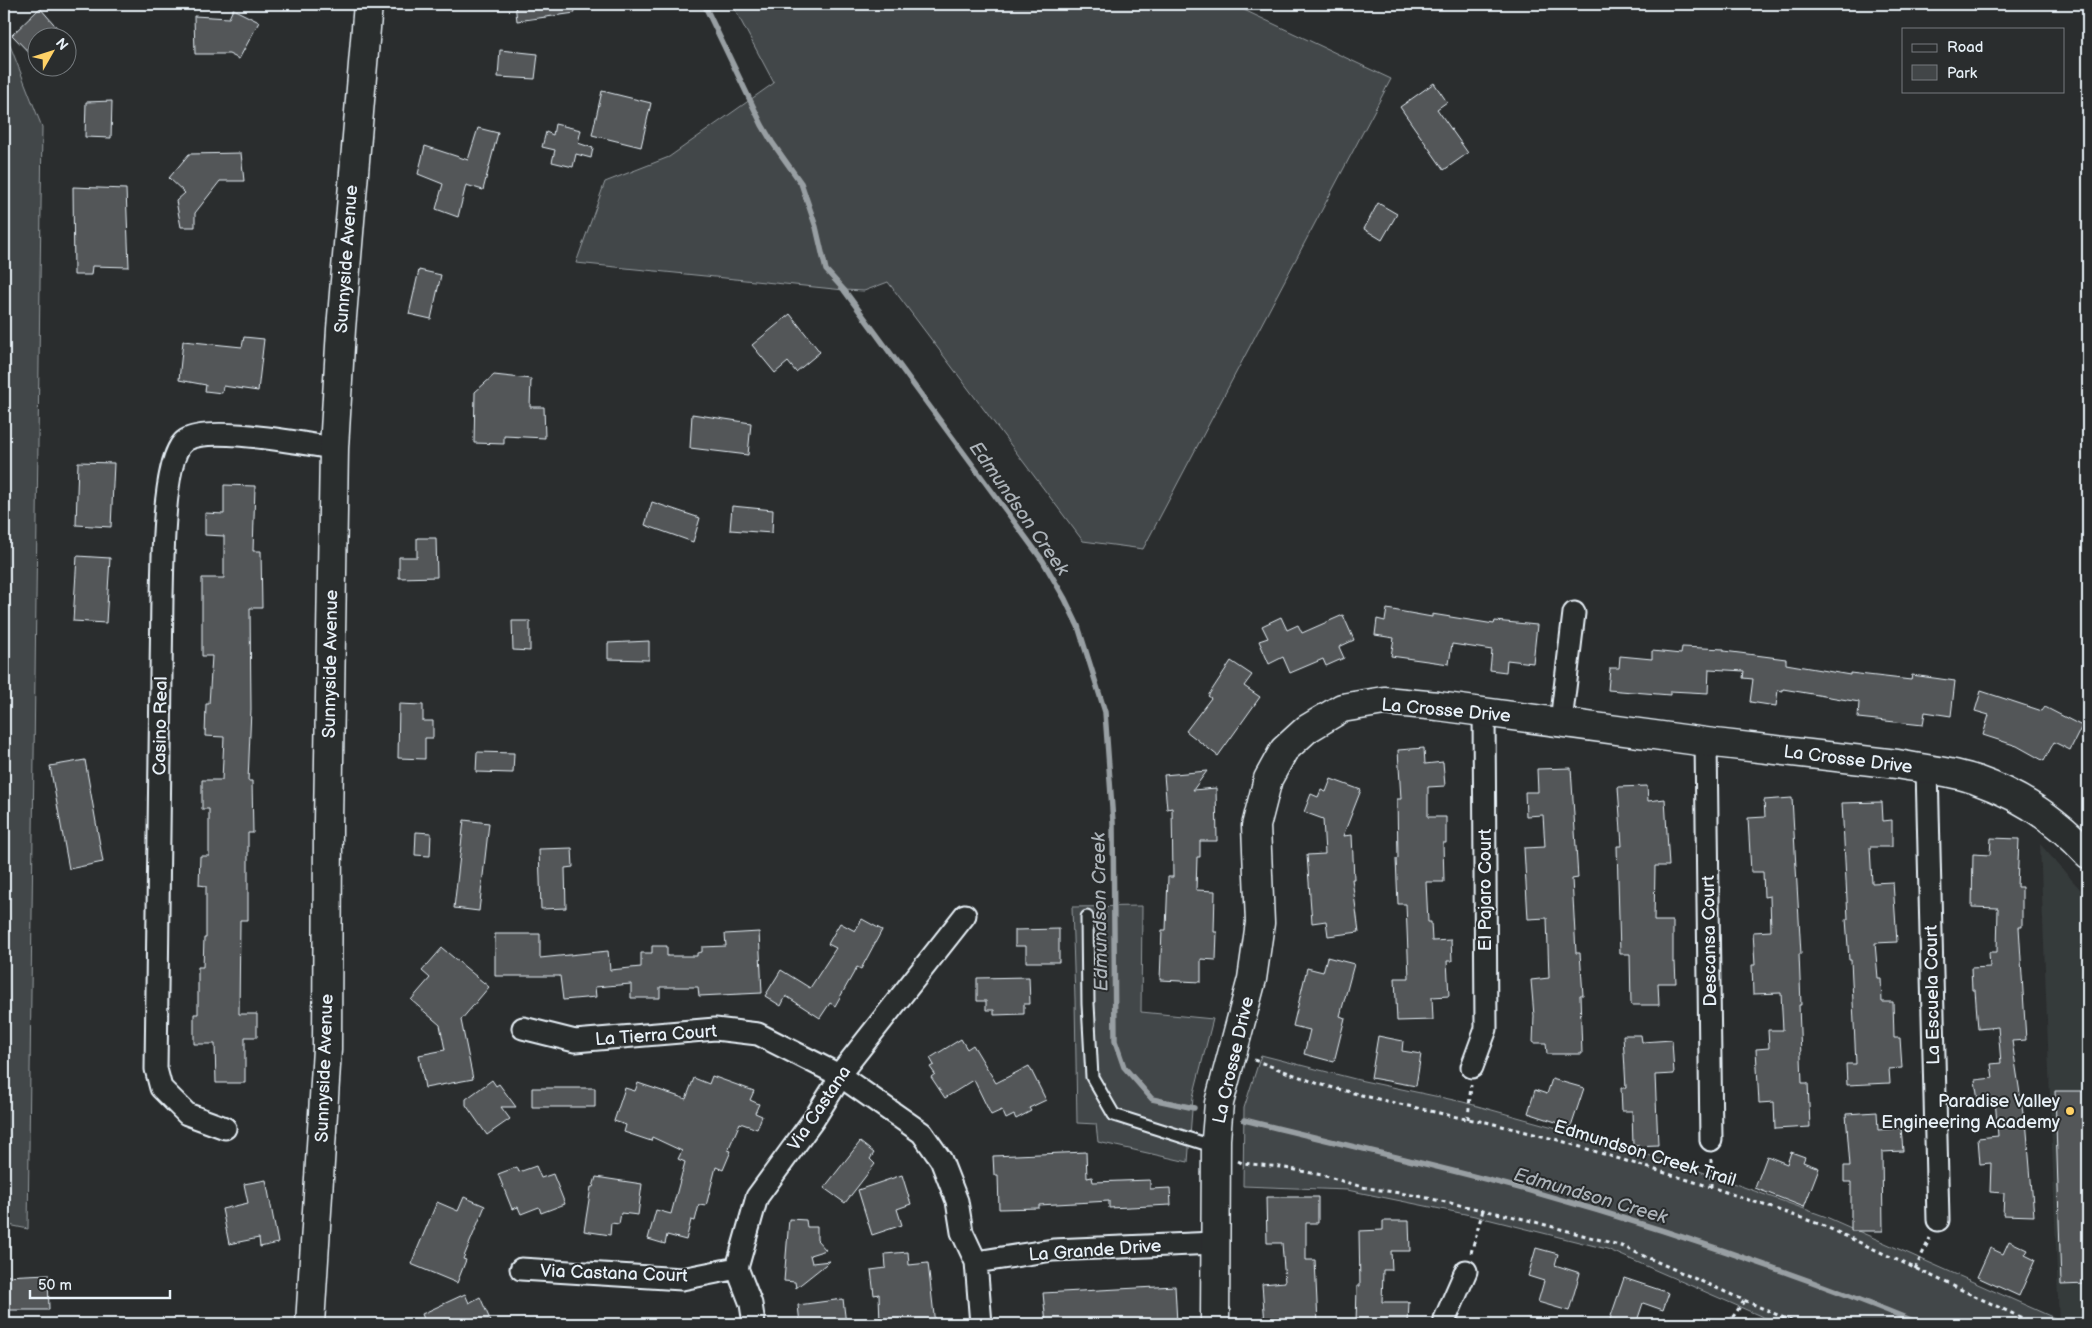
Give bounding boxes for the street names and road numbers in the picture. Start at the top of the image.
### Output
street label: Sunnyside Avenue [331,184,362,334]
street label: Sunnyside Avenue [319,589,342,738]
street label: Casino Real [149,676,172,776]
street label: La Crosse Drive [1380,694,1512,727]
street label: La Crosse Drive [1782,741,1914,778]
street label: El Pajaro Court [1475,828,1496,951]
street label: Descansa Court [1698,875,1721,1007]
street label: La Escuela Court [1921,924,1944,1065]
street label: Sunnyside Avenue [311,993,338,1143]
street label: La Crosse Drive [1209,994,1258,1126]
street label: La Tierra Court [594,1021,718,1050]
street label: Via Castana [783,1062,855,1155]
street label: Edmundson Creek Trail [1551,1116,1739,1191]
street label: La Grande Drive [1028,1235,1162,1266]
street label: Via Castana Court [540,1260,689,1287]

